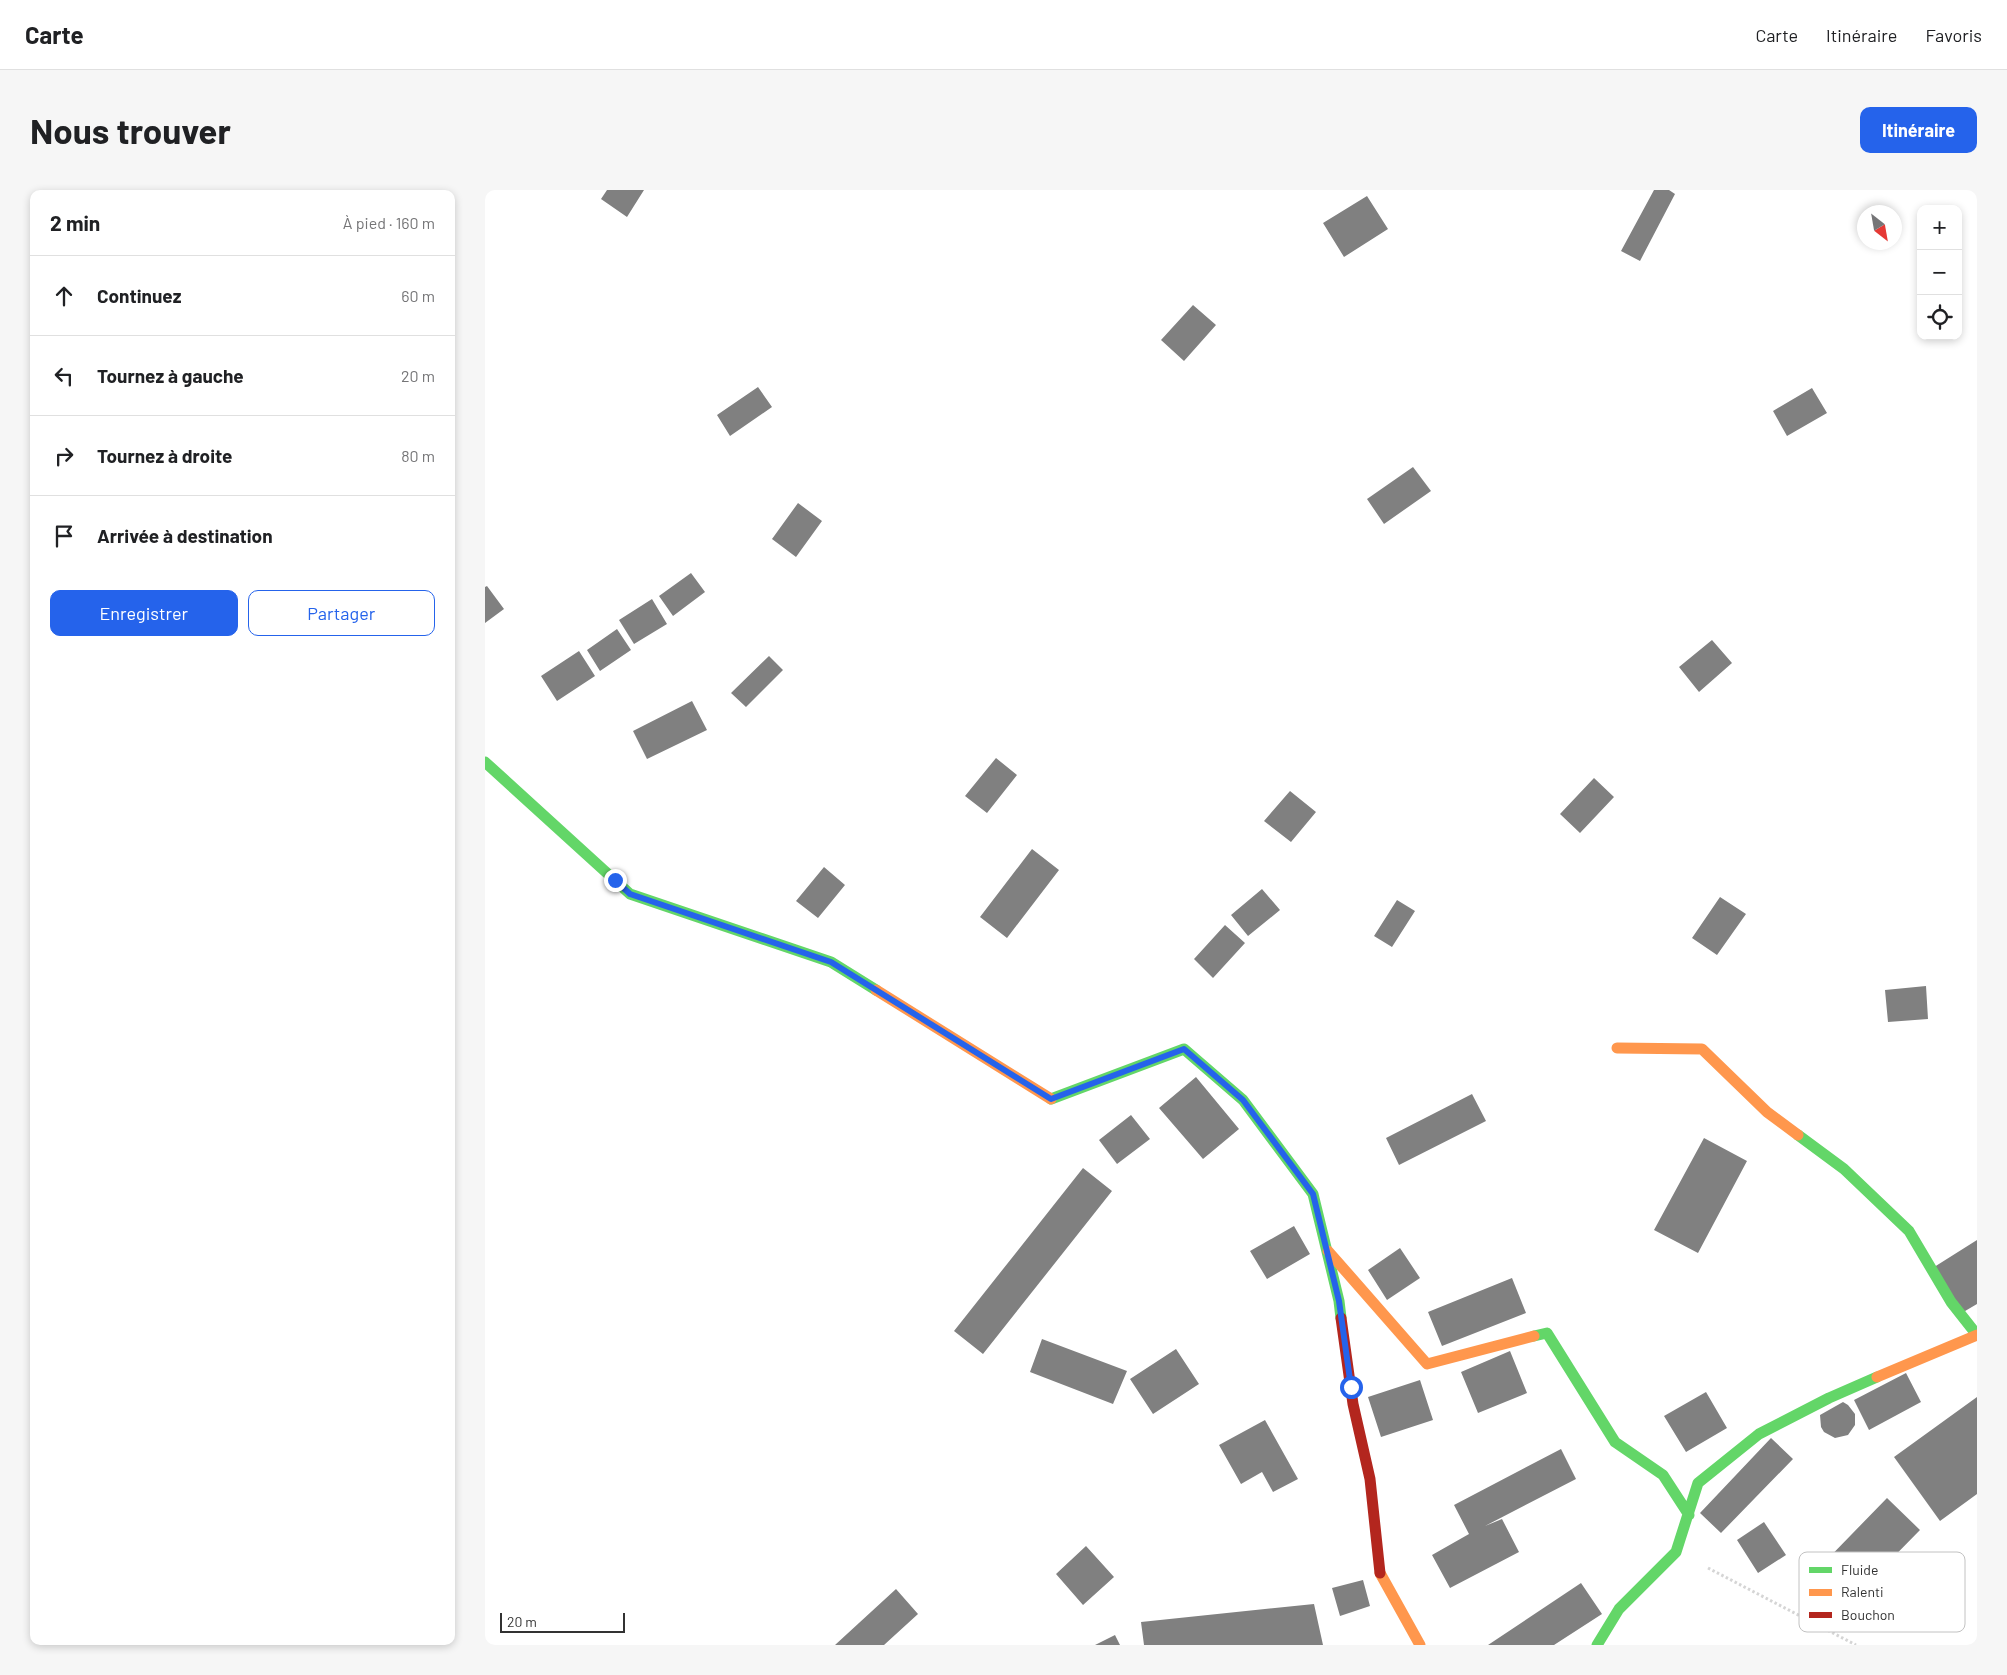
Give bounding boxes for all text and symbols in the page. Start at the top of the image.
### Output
text: Carte [25,20,84,49]
text: Carte [1755,24,1798,46]
text: Itinéraire [1826,24,1897,46]
text: Favoris [1925,24,1982,46]
button: Itinéraire [1860,107,1977,153]
text: Nous trouver [30,109,231,151]
north arrow [1857,205,1902,250]
map controls [1917,205,1962,340]
button: + [1917,205,1962,250]
text: 2 min [50,210,100,235]
text: À pied · 160 m [343,213,435,232]
button: − [1917,250,1962,295]
icon: ahead [50,282,78,310]
text: Continuez [97,284,181,307]
text: 60 m [401,286,435,305]
button: locate [1917,295,1962,340]
icon: left [50,362,78,390]
text: Tournez à gauche [97,364,244,387]
text: 20 m [401,366,435,385]
icon: right [50,442,78,470]
text: Tournez à droite [97,444,233,467]
text: 80 m [401,446,435,465]
icon: arrive [50,522,78,550]
text: Arrivée à destination [97,524,273,547]
button: Enregistrer [50,590,238,636]
button: Partager [248,590,435,636]
route end [604,869,627,892]
route start [1340,1376,1363,1399]
legend [1799,1552,1965,1632]
text: Fluide [1841,1561,1878,1578]
text: Ralenti [1841,1583,1884,1600]
text: Bouchon [1841,1606,1895,1623]
scale bar [500,1610,625,1633]
text: 20 m [507,1613,537,1630]

